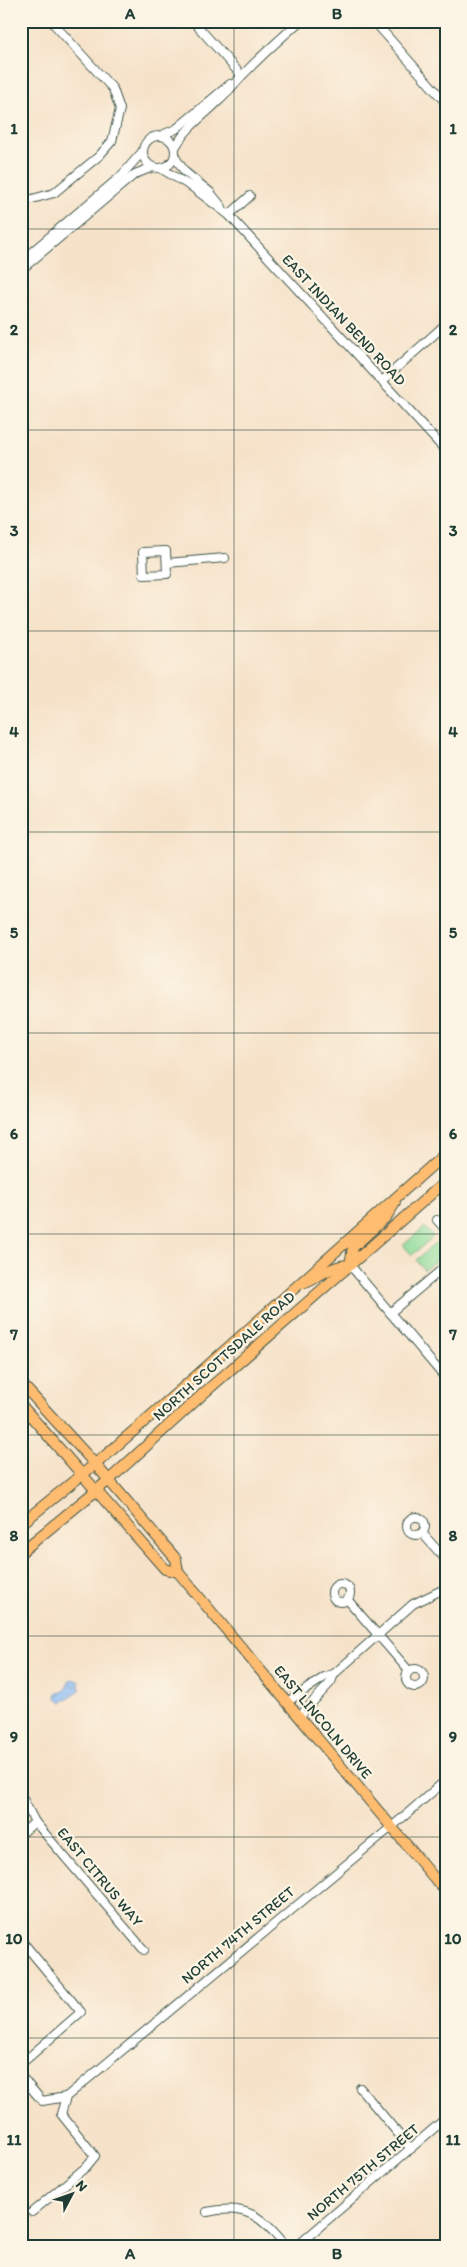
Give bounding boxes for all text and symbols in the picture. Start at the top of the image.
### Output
text: A [124,4,136,23]
text: B [332,4,343,23]
text: 1 [10,119,18,138]
text: 1 [449,119,457,138]
street label: EAST INDIAN BEND ROAD [278,251,410,390]
text: 2 [10,320,19,339]
text: 2 [449,320,458,339]
text: 3 [10,521,19,540]
text: 3 [449,521,458,540]
text: 4 [9,722,19,741]
text: 4 [448,722,458,741]
text: 5 [10,923,19,942]
text: 5 [449,923,458,942]
text: 6 [10,1124,19,1143]
text: 6 [449,1124,458,1143]
street label: NORTH SCOTTSDALE ROAD [149,1287,299,1425]
text: 7 [9,1325,18,1344]
text: 7 [448,1325,457,1344]
text: 8 [10,1526,19,1545]
text: 8 [449,1526,458,1545]
street label: EAST LINCOLN DRIVE [270,1662,376,1782]
text: 9 [10,1727,18,1746]
text: 9 [449,1727,457,1746]
street label: EAST CITRUS WAY [53,1824,147,1931]
street label: NORTH 74TH STREET [178,1882,299,1988]
text: 10 [5,1929,23,1948]
text: 10 [444,1929,462,1948]
street label: NORTH 75TH STREET [303,2119,423,2224]
text: 11 [7,2130,22,2149]
text: 11 [446,2130,461,2149]
north arrow [48,2170,98,2220]
text: N [72,2177,91,2195]
text: A [124,2244,136,2263]
text: B [332,2244,343,2263]

